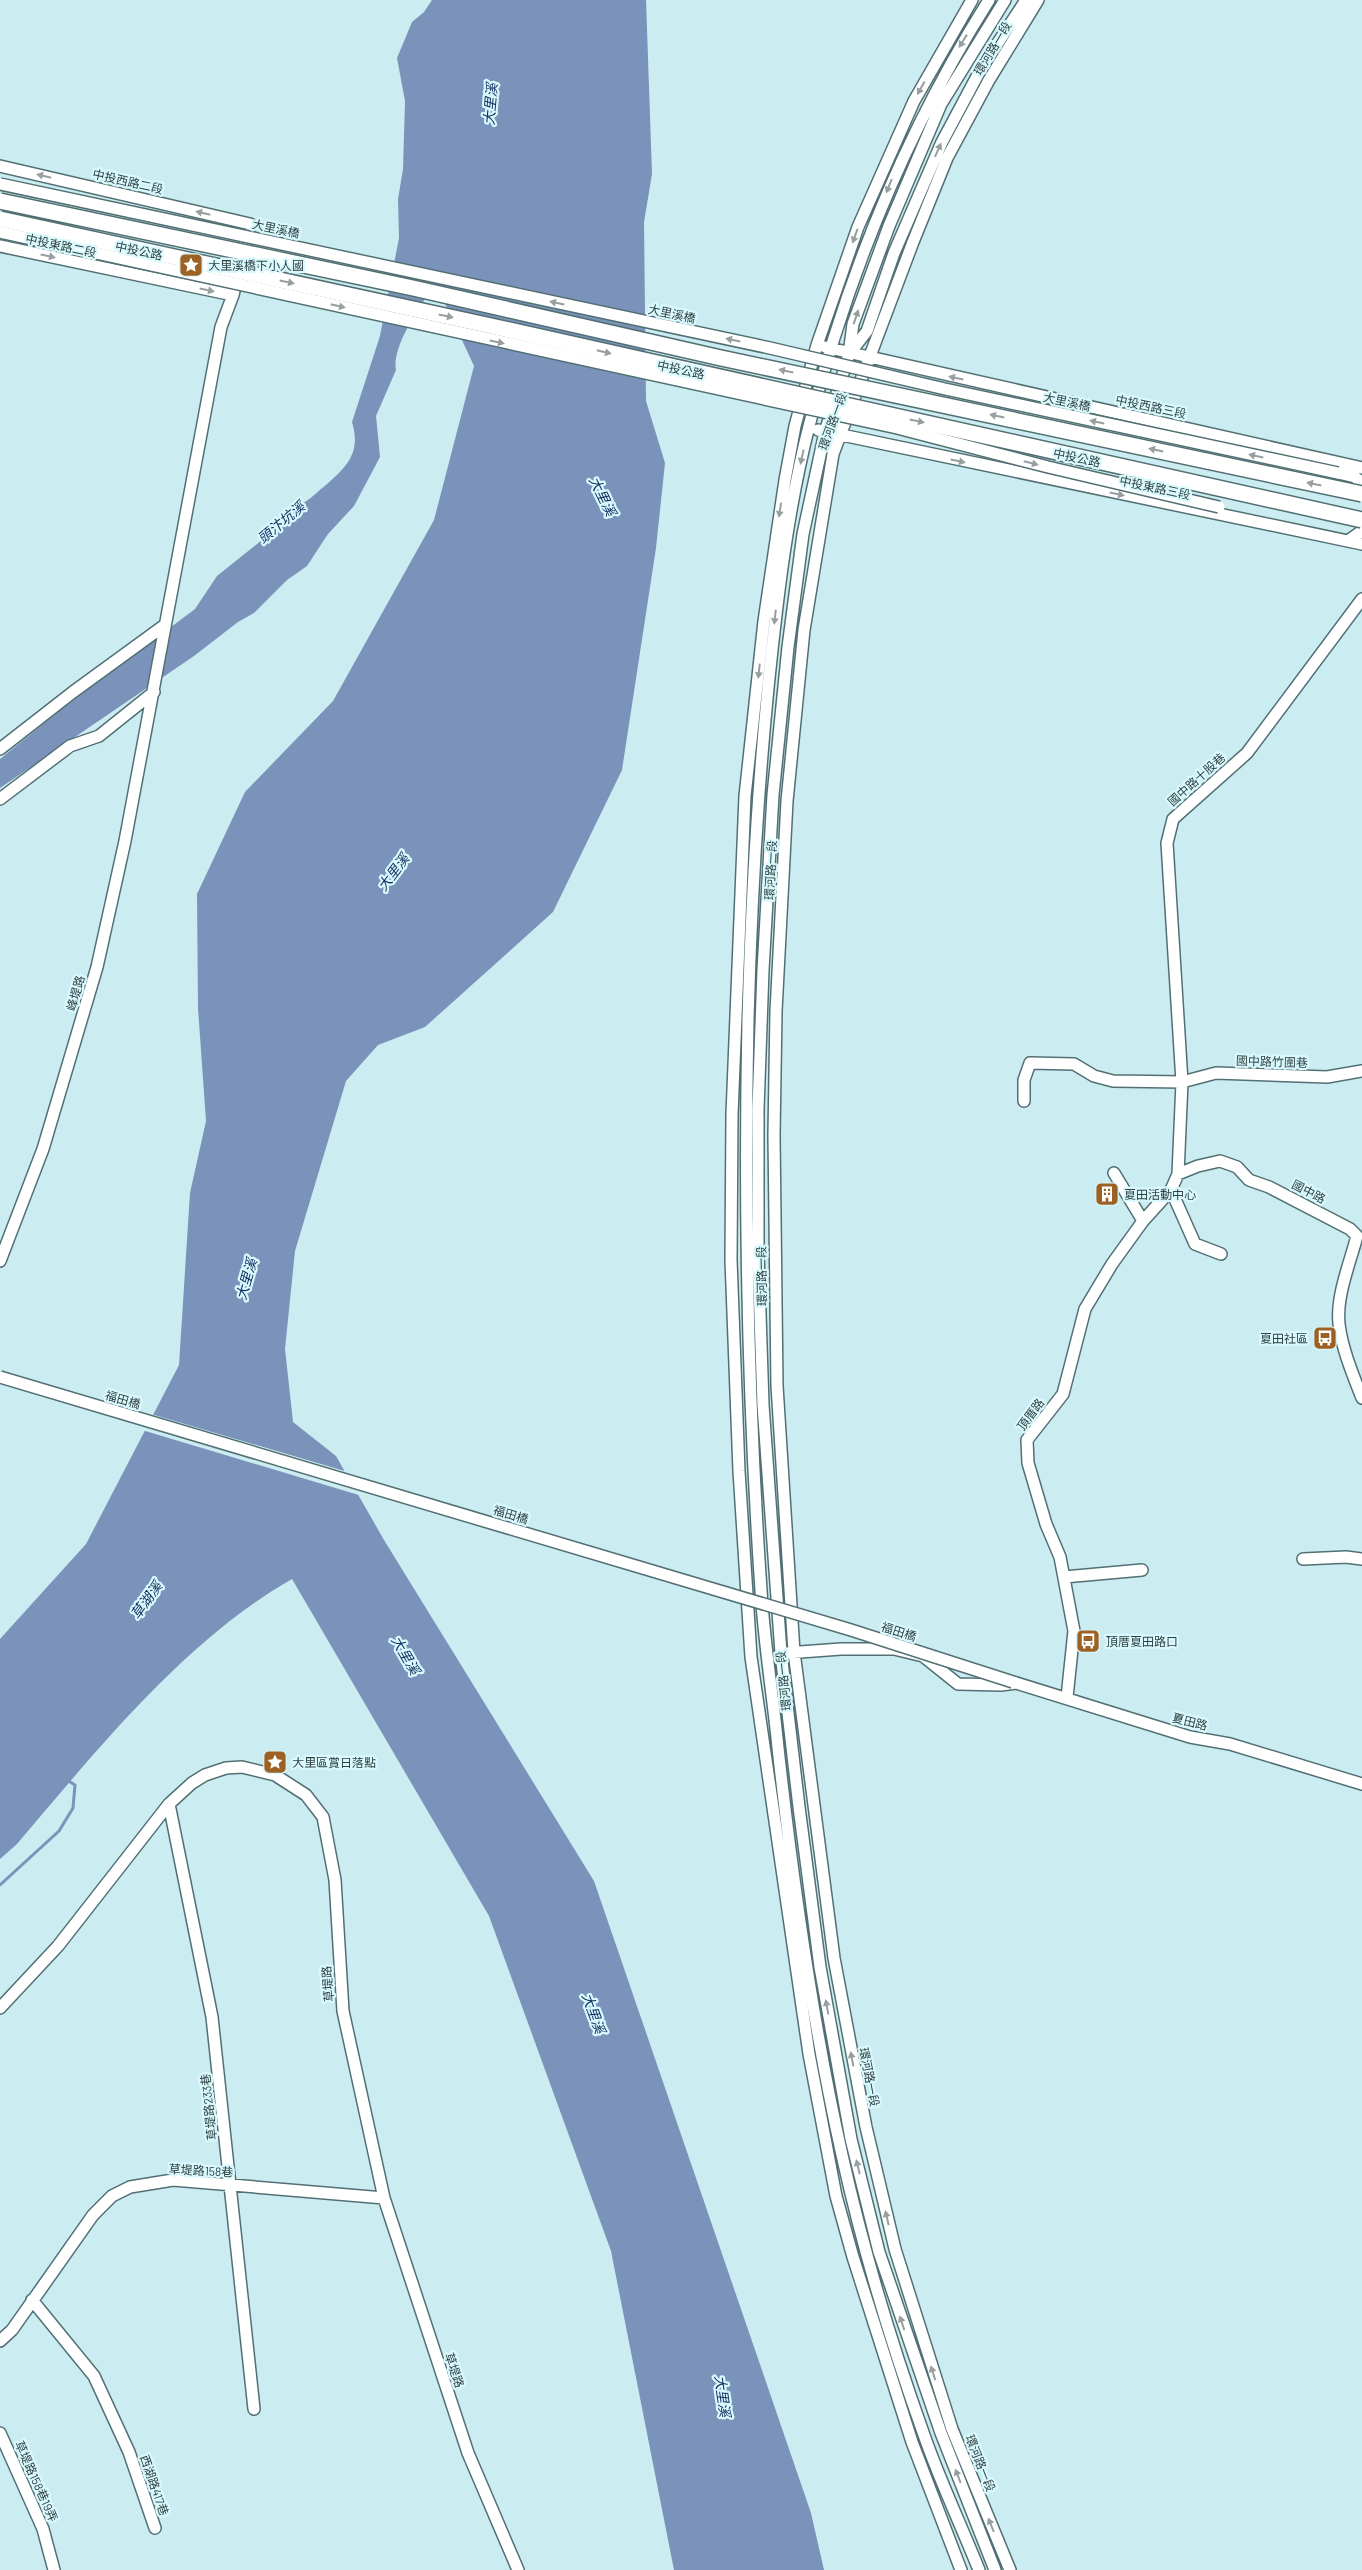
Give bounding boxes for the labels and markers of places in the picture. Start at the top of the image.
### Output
place icon: 大里溪橋下小人國 [178,252,204,278]
place label: 大里溪橋下小人國 [208,258,304,272]
building icon: 夏田活動中心 [1094,1181,1120,1207]
place label: 夏田活動中心 [1124,1187,1196,1201]
bus stop icon: 夏田社區 [1312,1325,1338,1351]
place label: 夏田社區 [1260,1331,1308,1345]
bus stop icon: 頂厝夏田路口 [1075,1628,1101,1654]
place label: 頂厝夏田路口 [1106,1634,1178,1648]
place icon: 大里區賞日落點 [262,1749,288,1775]
place label: 大里區賞日落點 [292,1755,376,1769]

